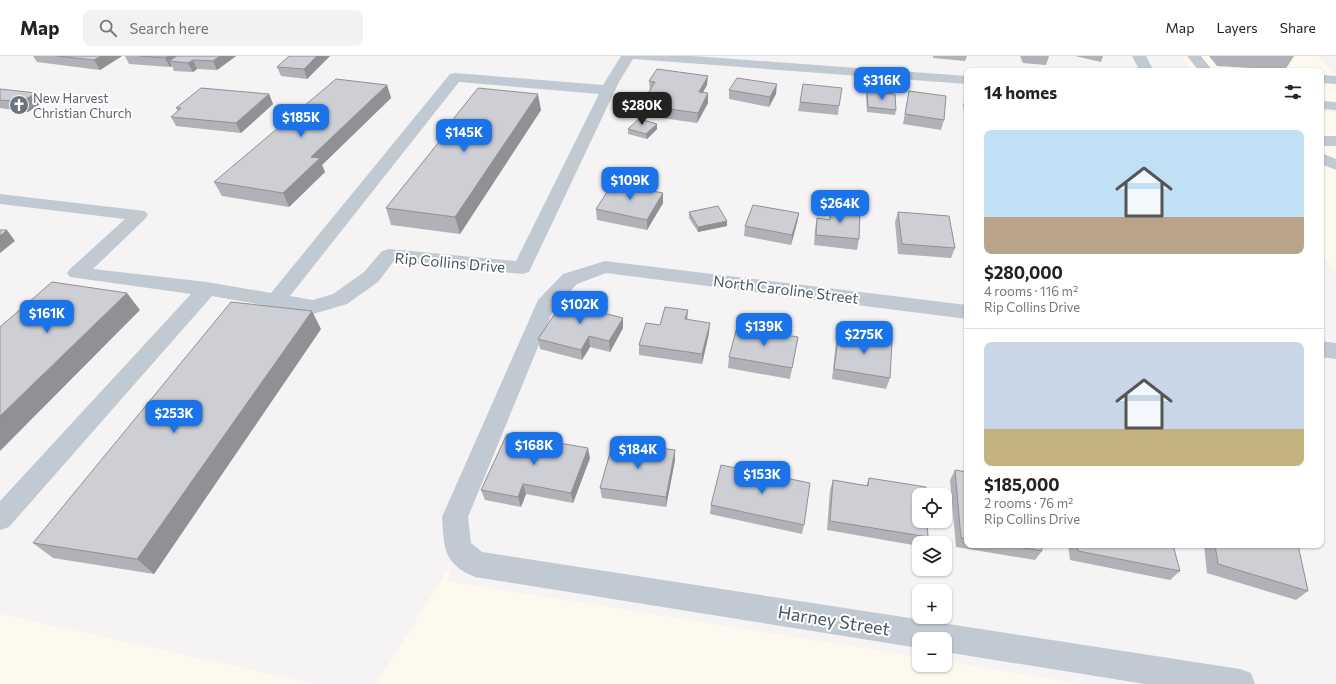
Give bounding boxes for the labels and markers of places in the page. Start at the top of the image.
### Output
pin: $316K [854,67,910,101]
place label: New Harvest Christian Church [33,90,132,121]
pin: $280K [614,92,670,126]
church icon: New Harvest Christian Church [8,94,30,116]
pin: $185K [273,104,329,138]
pin: $145K [436,119,492,153]
pin: $109K [602,167,658,201]
pin: $264K [812,190,868,224]
pin: $102K [552,291,608,325]
pin: $161K [19,300,75,334]
pin: $139K [736,313,792,347]
pin: $275K [836,321,892,355]
pin: $253K [146,400,202,434]
pin: $168K [506,432,562,466]
pin: $184K [610,436,666,470]
pin: $153K [734,461,790,495]

